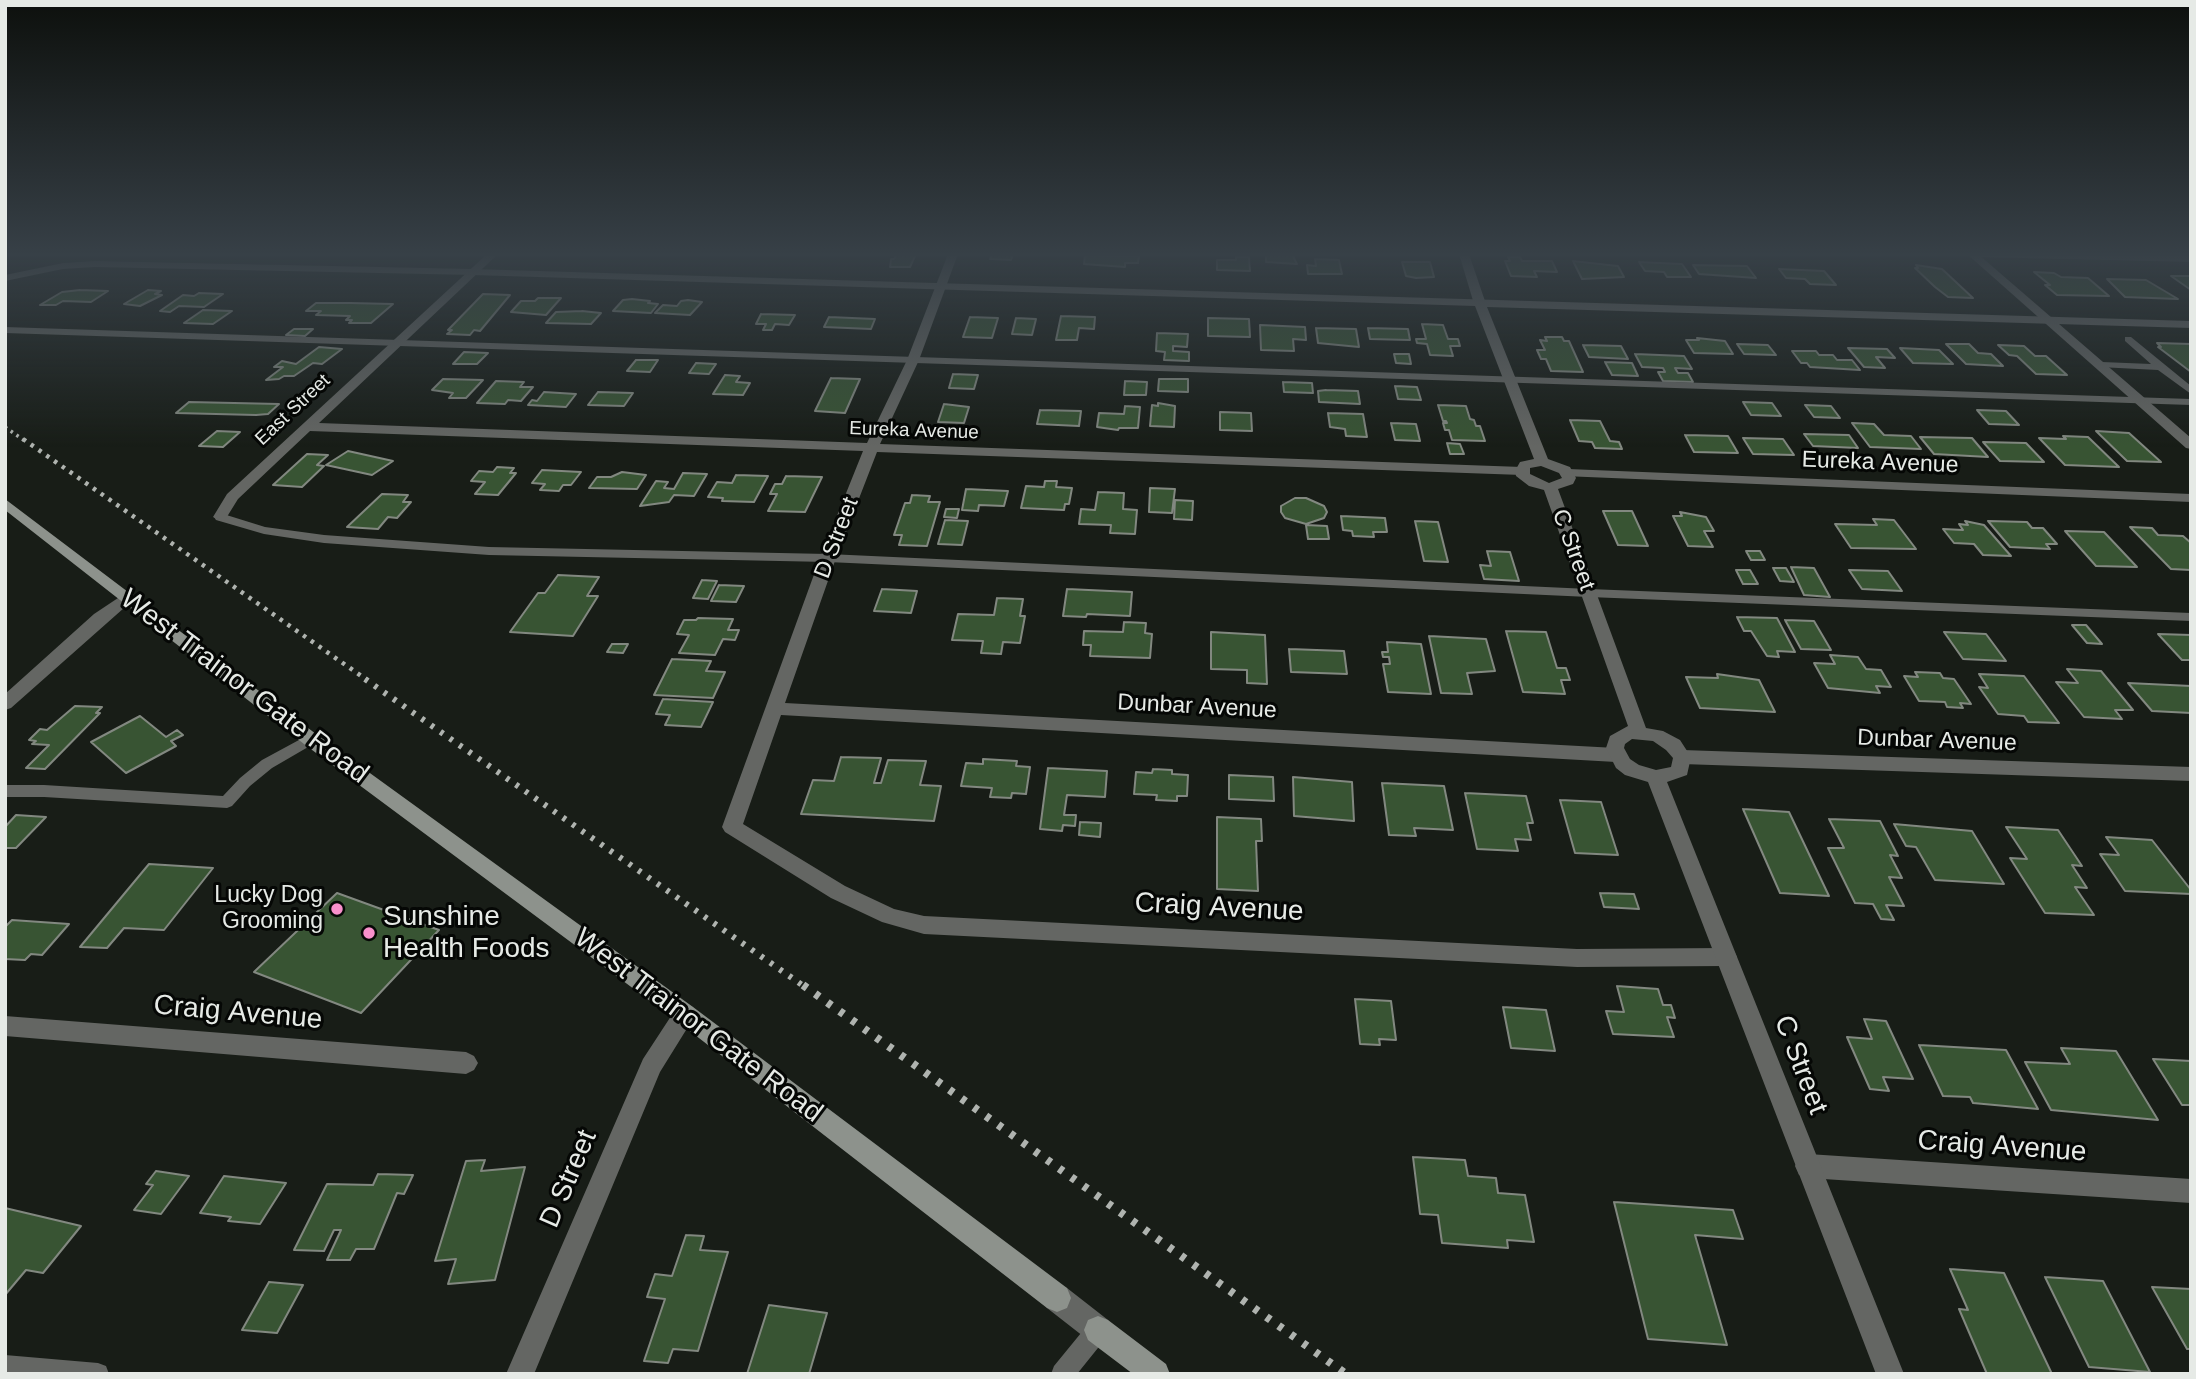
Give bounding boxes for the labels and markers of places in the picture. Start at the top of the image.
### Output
place label: Lucky Dog Grooming [214,882,323,936]
place label: Sunshine Health Foods [383,900,550,966]
marker: Lucky Dog Grooming [329,901,345,917]
marker: Sunshine Health Foods [361,925,377,941]

